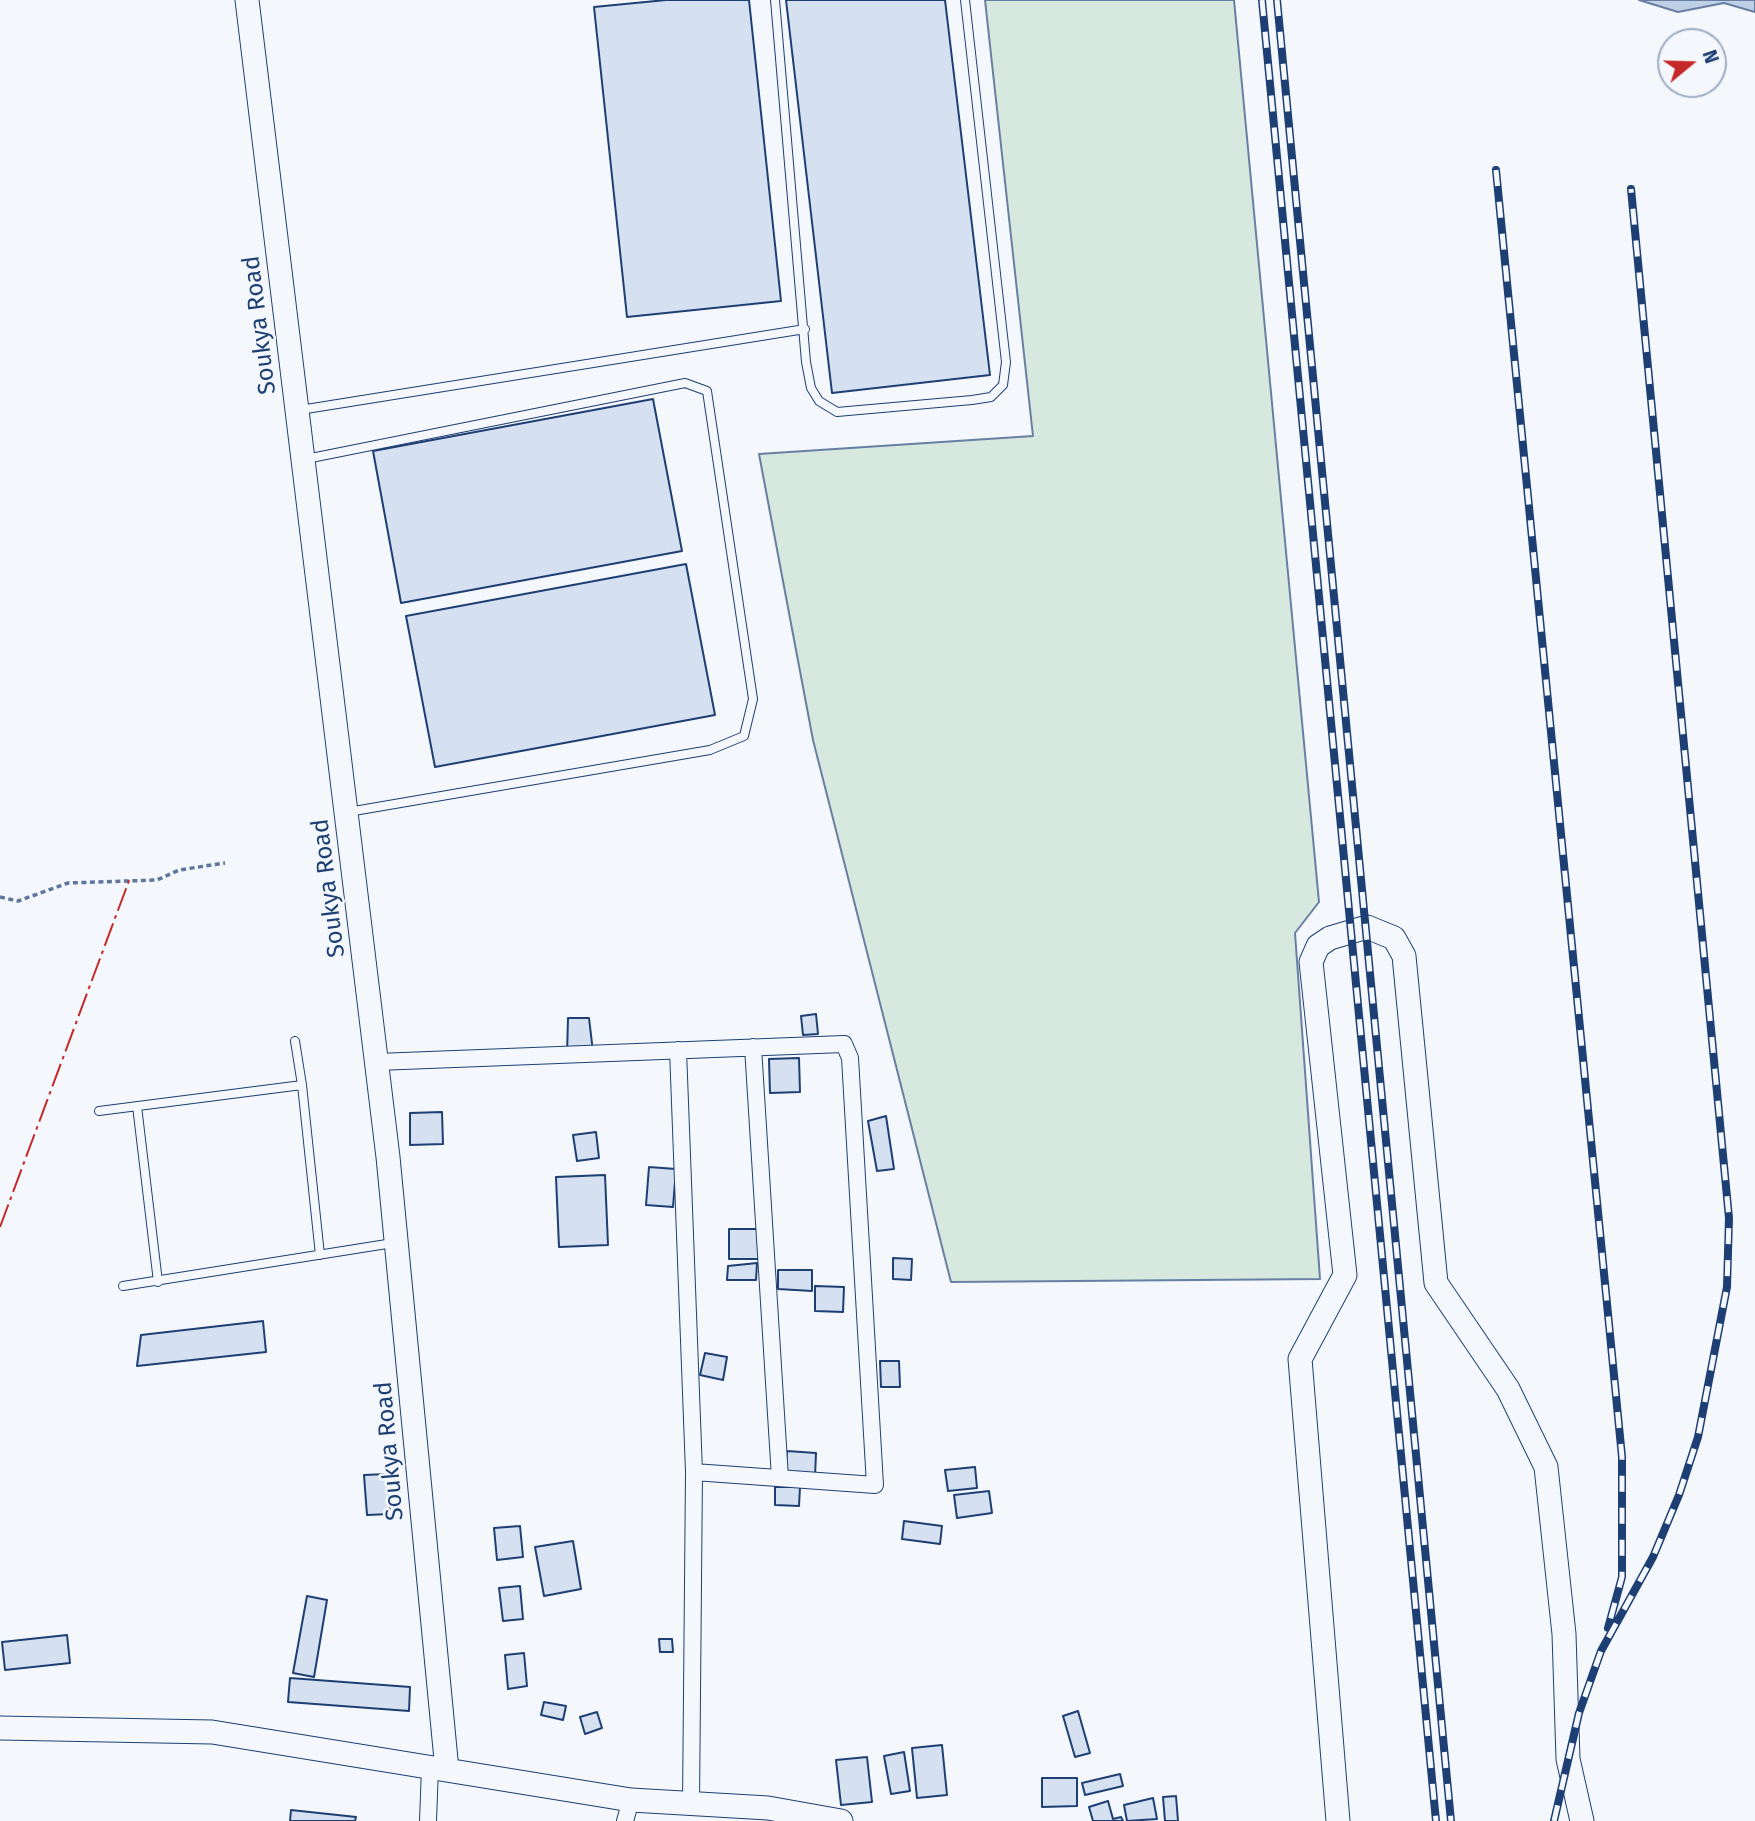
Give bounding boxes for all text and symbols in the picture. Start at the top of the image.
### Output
north arrow [1657,28,1727,98]
text: N [1698,47,1723,66]
street label: Soukya Road [237,254,283,396]
street label: Soukya Road [306,817,352,959]
street label: Soukya Road [370,1380,410,1522]

